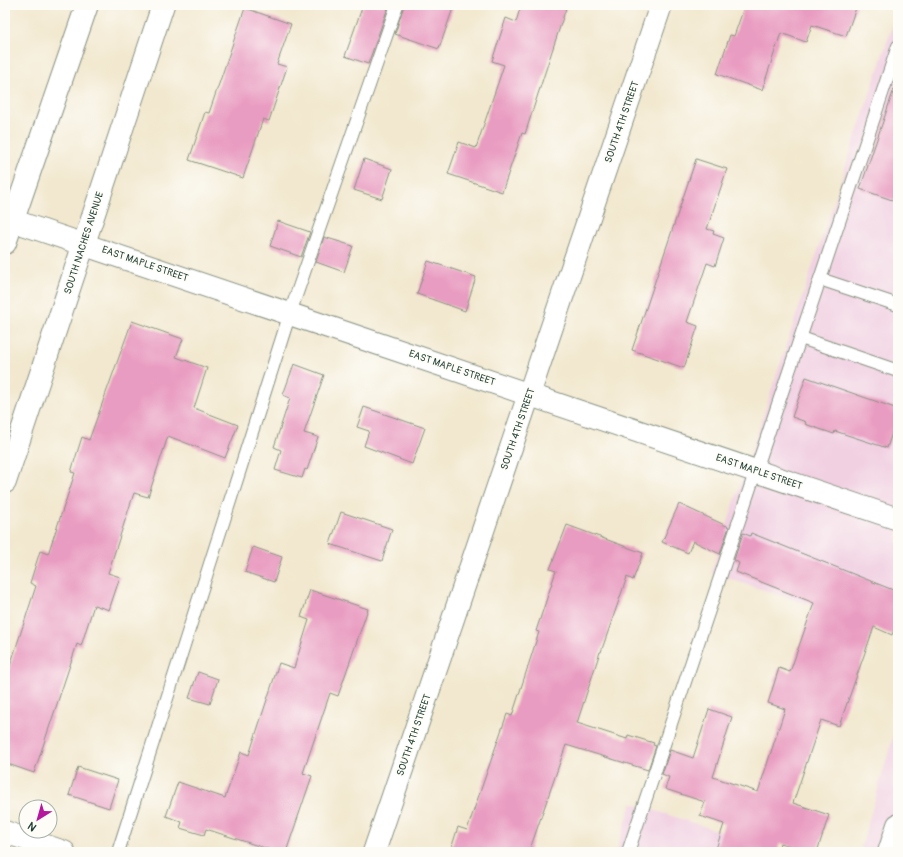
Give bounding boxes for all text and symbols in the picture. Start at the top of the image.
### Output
street label: SOUTH 4TH STREET [602,79,642,165]
street label: SOUTH NACHES AVENUE [62,190,106,296]
street label: EAST MAPLE STREET [100,244,190,285]
street label: EAST MAPLE STREET [407,348,497,389]
street label: SOUTH 4TH STREET [498,386,538,472]
street label: EAST MAPLE STREET [714,452,804,493]
street label: SOUTH 4TH STREET [394,692,434,778]
north arrow [18,799,58,839]
text: N [25,819,39,834]

